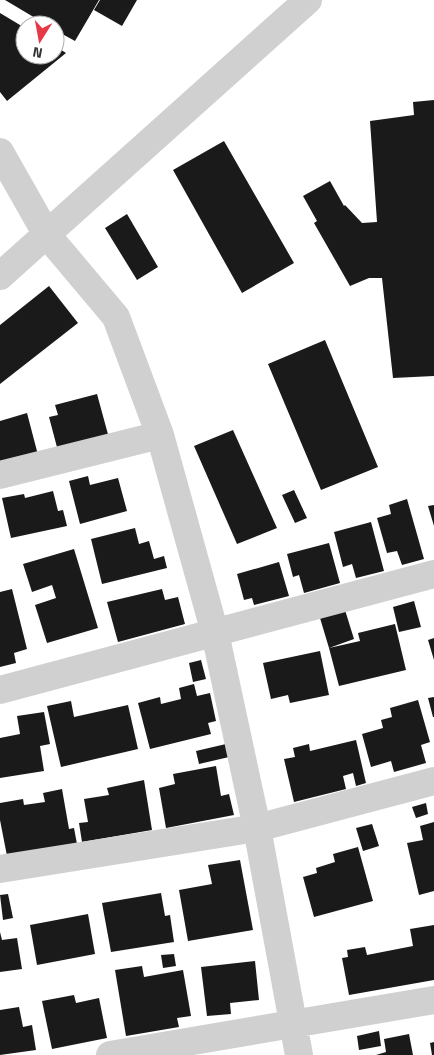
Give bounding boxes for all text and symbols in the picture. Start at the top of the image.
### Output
north arrow [15,15,65,65]
text: N [31,42,44,64]

